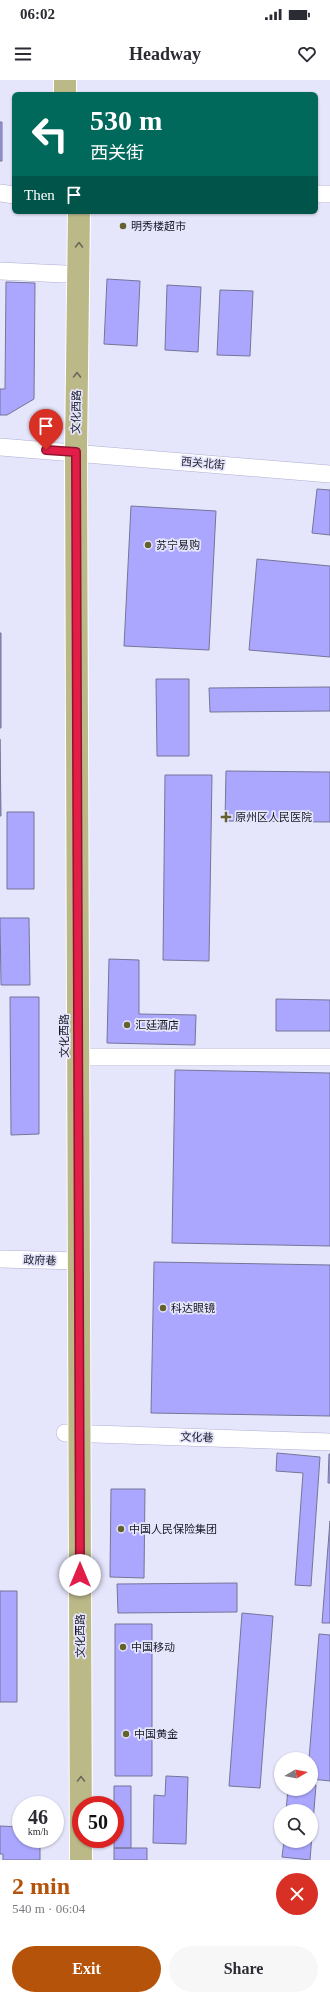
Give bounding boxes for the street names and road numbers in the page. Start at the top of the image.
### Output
street label: 文化西路 [70,390,82,434]
street label: 西关北街 [181,455,225,471]
street label: 文化西路 [58,1014,70,1058]
street label: 政府巷 [23,1253,57,1267]
street label: 文化巷 [180,1430,214,1444]
street label: 文化西路 [74,1614,86,1658]

